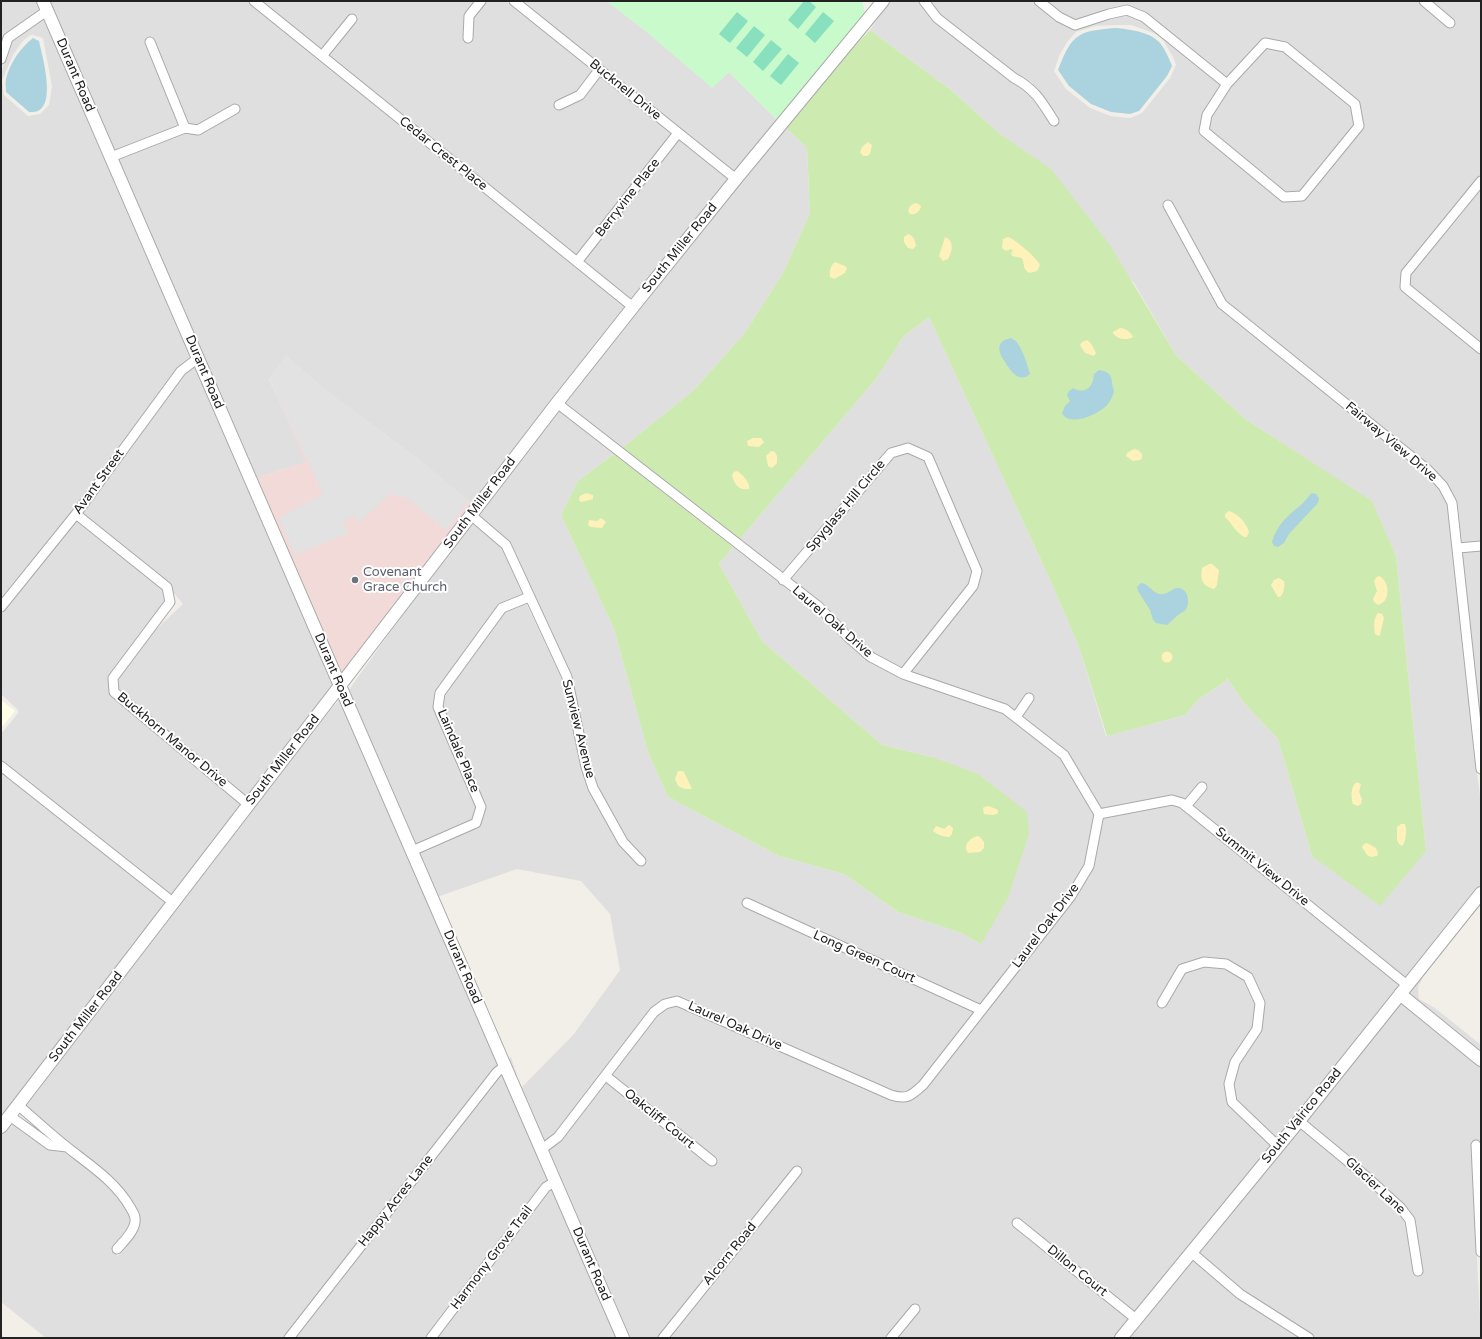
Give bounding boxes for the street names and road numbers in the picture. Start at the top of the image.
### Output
street label: Durant Road [52,36,98,114]
street label: Bucknell Drive [586,56,664,124]
street label: Cedar Crest Place [396,114,490,194]
street label: Berryvine Place [592,156,664,240]
street label: South Miller Road [639,200,721,296]
street label: Durant Road [181,333,227,411]
street label: Fairway View Drive [1342,399,1440,485]
street label: Avant Street [70,446,128,518]
street label: South Miller Road [440,454,520,552]
street label: Spyglass Hill Circle [803,457,889,555]
street label: Laurel Oak Drive [789,583,875,661]
street label: Durant Road [310,631,356,709]
street label: Sunview Avenue [558,678,598,780]
street label: Buckhorn Manor Drive [114,689,230,791]
street label: Laindale Place [433,707,483,795]
street label: South Miller Road [243,712,323,808]
street label: Summit View Drive [1212,824,1312,910]
street label: Laurel Oak Drive [1009,881,1083,971]
street label: Long Green Court [811,927,917,987]
street label: Durant Road [439,928,485,1006]
street label: South Miller Road [46,969,126,1065]
street label: Laurel Oak Drive [685,998,785,1054]
street label: South Valrico Road [1259,1065,1345,1167]
street label: Oakcliff Court [621,1086,697,1152]
street label: Happy Acres Lane [355,1152,437,1250]
street label: Glacier Lane [1342,1154,1408,1218]
street label: Harmony Grove Trail [448,1203,536,1313]
street label: Alcorn Road [700,1219,760,1289]
street label: Durant Road [568,1225,614,1303]
street label: Dillon Court [1044,1242,1110,1300]

